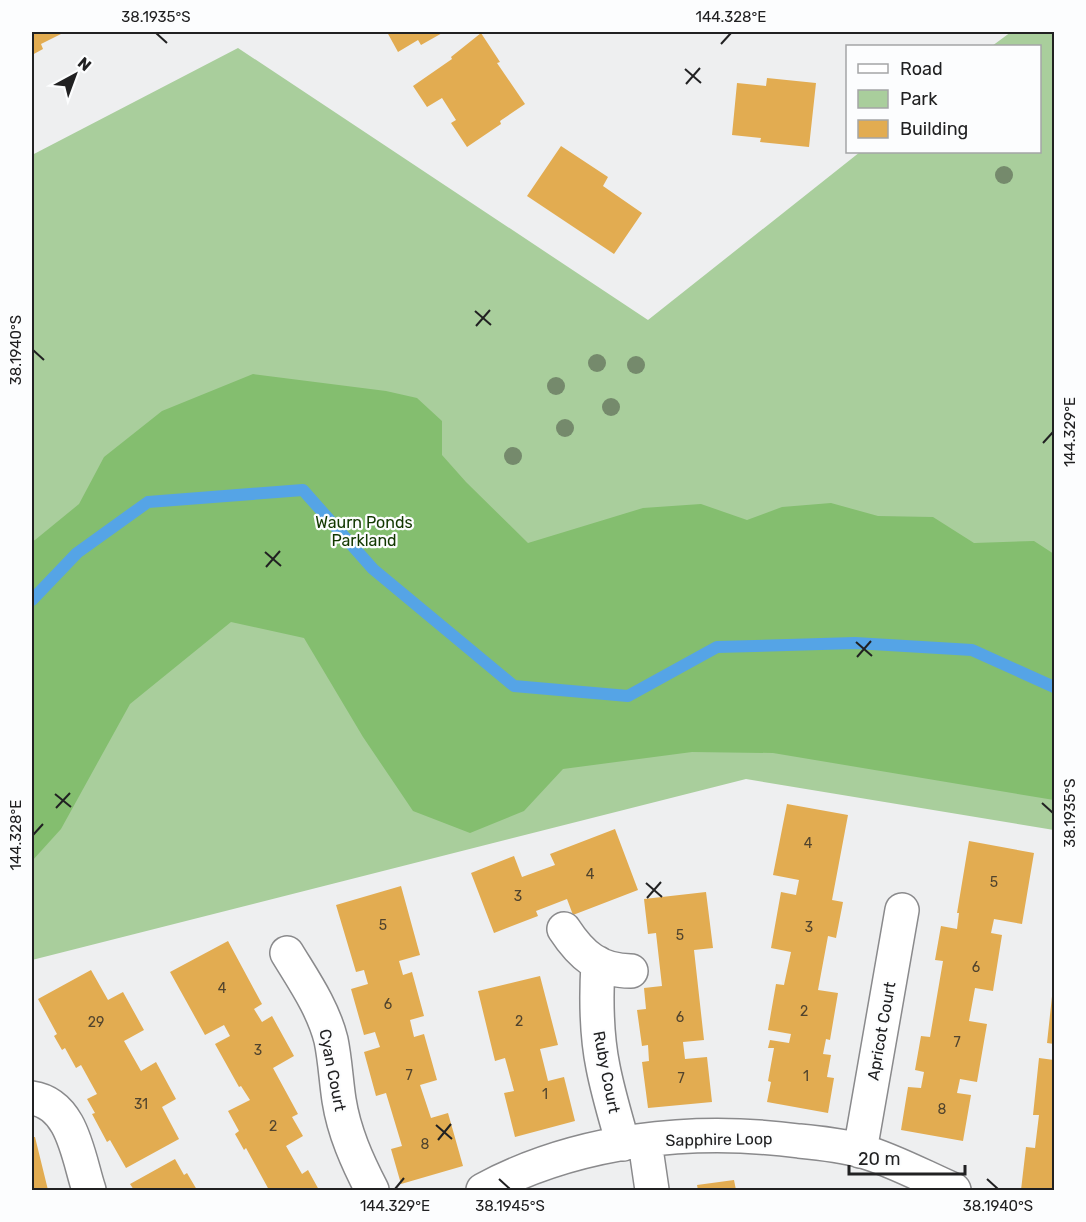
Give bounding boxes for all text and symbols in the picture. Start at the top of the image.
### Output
text: 38.1935°S [121,8,191,26]
text: 144.328°E [696,8,766,26]
north arrow [45,45,105,105]
legend [846,45,1041,153]
text: N [74,53,95,75]
text: Road [900,58,943,80]
text: Park [900,88,938,110]
text: Building [900,118,968,140]
text: 38.1940°S [7,315,25,385]
text: 144.329°E [1061,397,1079,467]
park label: Waurn Ponds Parkland [315,513,413,550]
text: 38.1935°S [1061,778,1079,848]
text: 144.328°E [7,800,25,870]
house number: 4 [804,835,813,852]
house number: 4 [586,866,595,883]
house number: 5 [990,874,998,891]
house number: 3 [514,888,522,905]
house number: 5 [379,917,387,934]
house number: 3 [805,919,813,936]
house number: 5 [676,927,684,944]
house number: 6 [972,959,980,976]
house number: 4 [218,980,227,997]
street label: Apricot Court [863,980,900,1082]
house number: 6 [384,996,392,1013]
house number: 2 [800,1003,808,1020]
house number: 6 [676,1009,684,1026]
house number: 2 [515,1013,523,1030]
house number: 29 [88,1014,104,1031]
street label: Cyan Court [315,1027,350,1113]
street label: Ruby Court [589,1029,624,1115]
house number: 7 [953,1034,961,1051]
house number: 3 [254,1042,262,1059]
house number: 7 [405,1067,413,1084]
house number: 1 [803,1068,809,1085]
house number: 7 [677,1070,685,1087]
house number: 1 [542,1086,548,1103]
house number: 31 [134,1096,148,1113]
house number: 8 [938,1101,947,1118]
house number: 2 [269,1118,277,1135]
street label: Sapphire Loop [665,1129,773,1150]
house number: 8 [421,1136,430,1153]
scale bar [849,1138,964,1176]
text: 20 m [858,1148,900,1170]
text: 144.329°E [360,1197,430,1215]
text: 38.1945°S [475,1197,545,1215]
text: 38.1940°S [963,1197,1033,1215]

